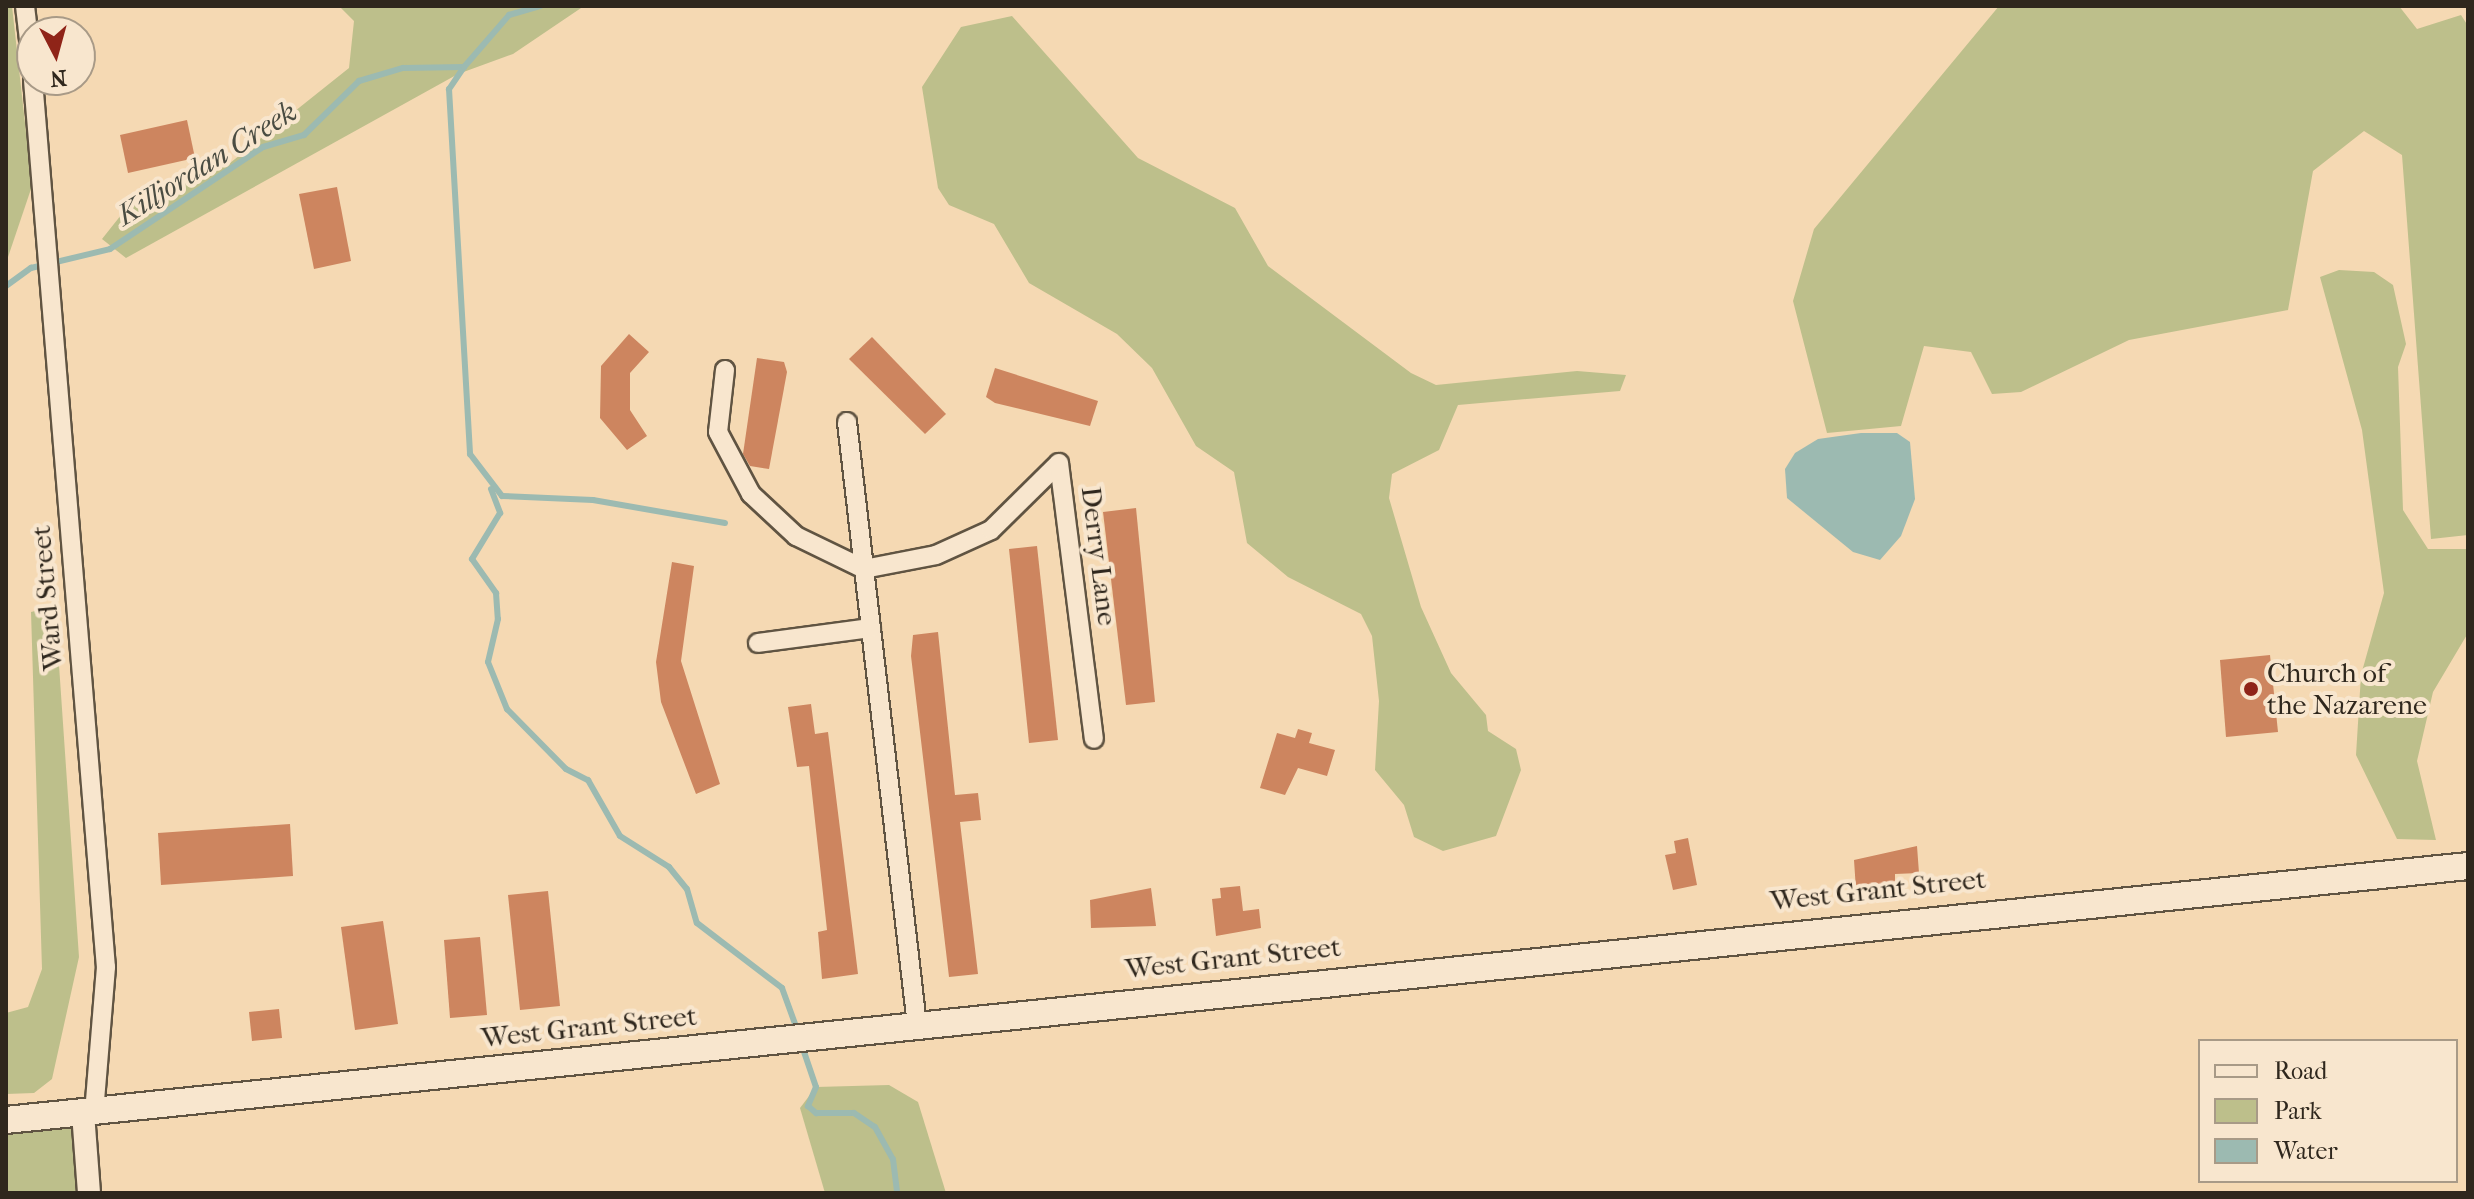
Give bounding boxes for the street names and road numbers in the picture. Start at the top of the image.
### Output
street label: Derry Lane [1074,485,1124,627]
street label: Ward Street [24,524,70,672]
street label: West Grant Street [1769,862,1987,918]
street label: West Grant Street [1124,930,1342,986]
street label: West Grant Street [480,999,698,1055]

